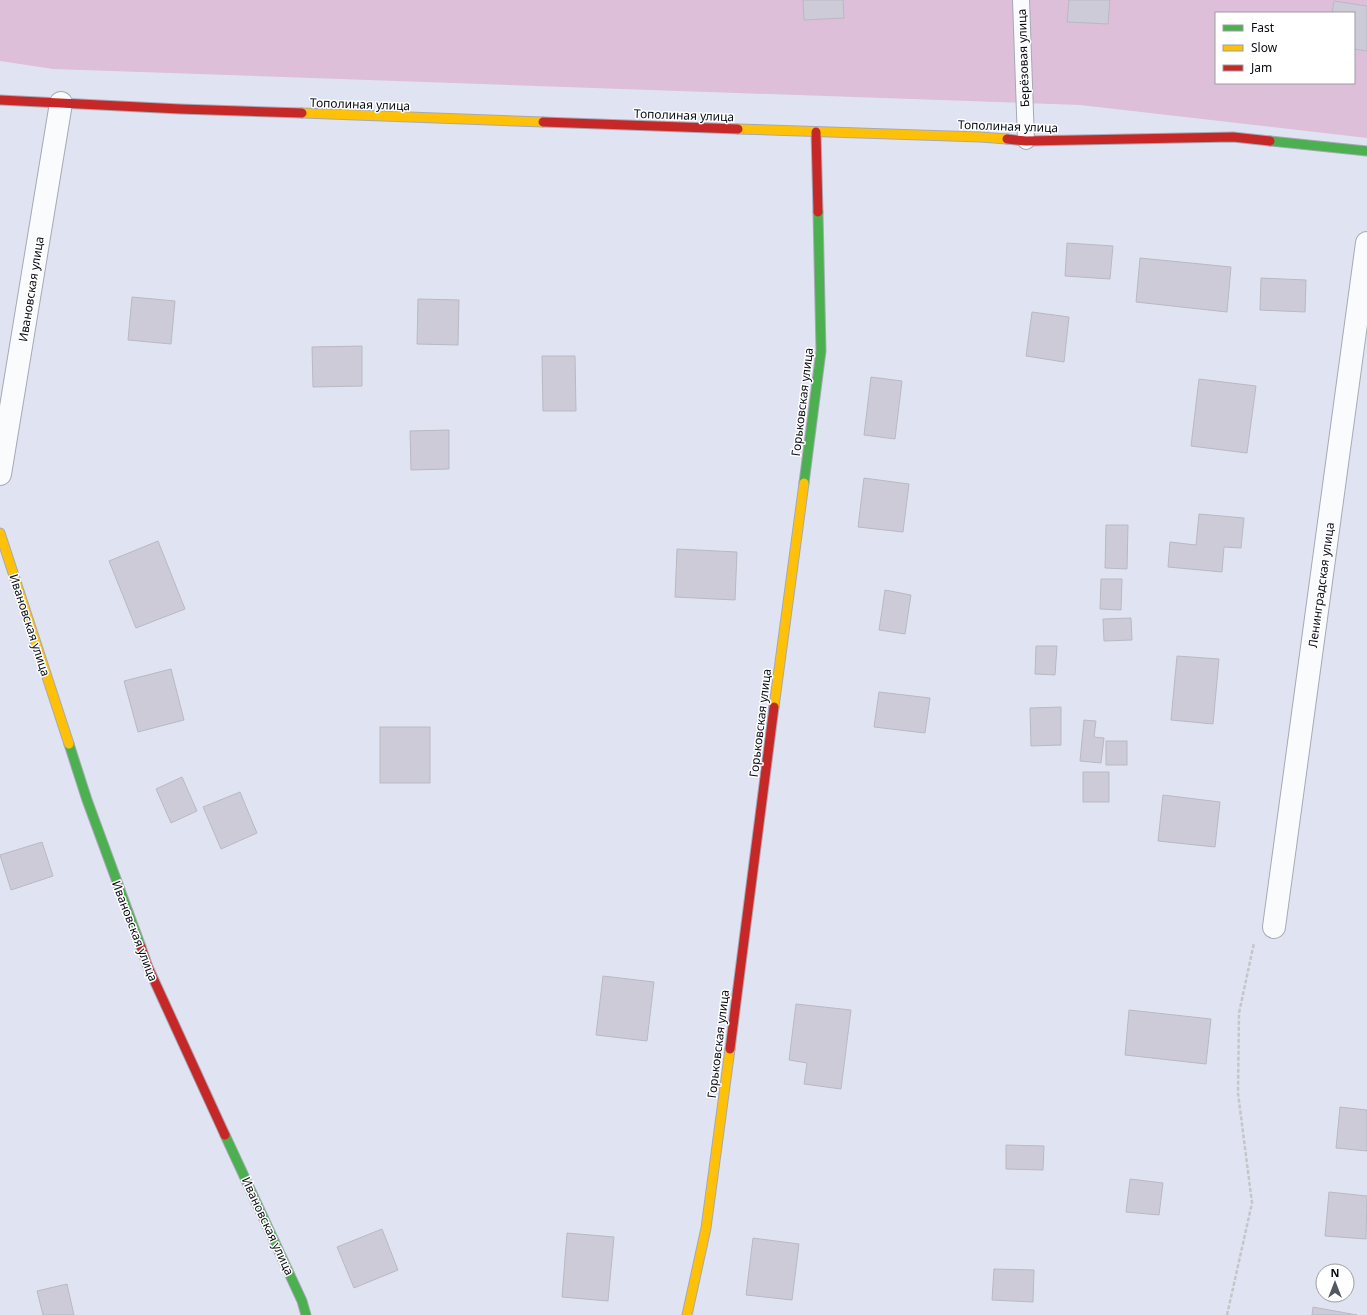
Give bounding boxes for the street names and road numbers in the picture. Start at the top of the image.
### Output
street label: Берёзовая улица [1013,9,1033,107]
street label: Тополиная улица [310,94,410,114]
street label: Тополиная улица [634,105,734,125]
street label: Тополиная улица [958,116,1058,136]
street label: Ивановская улица [14,235,48,343]
street label: Горьковская улица [787,347,817,457]
street label: Ленинградская улица [1304,521,1338,649]
street label: Ивановская улица [5,572,55,678]
street label: Горьковская улица [745,668,775,778]
street label: Ивановская улица [108,878,162,984]
street label: Горьковская улица [703,989,733,1099]
street label: Ивановская улица [238,1174,298,1278]

